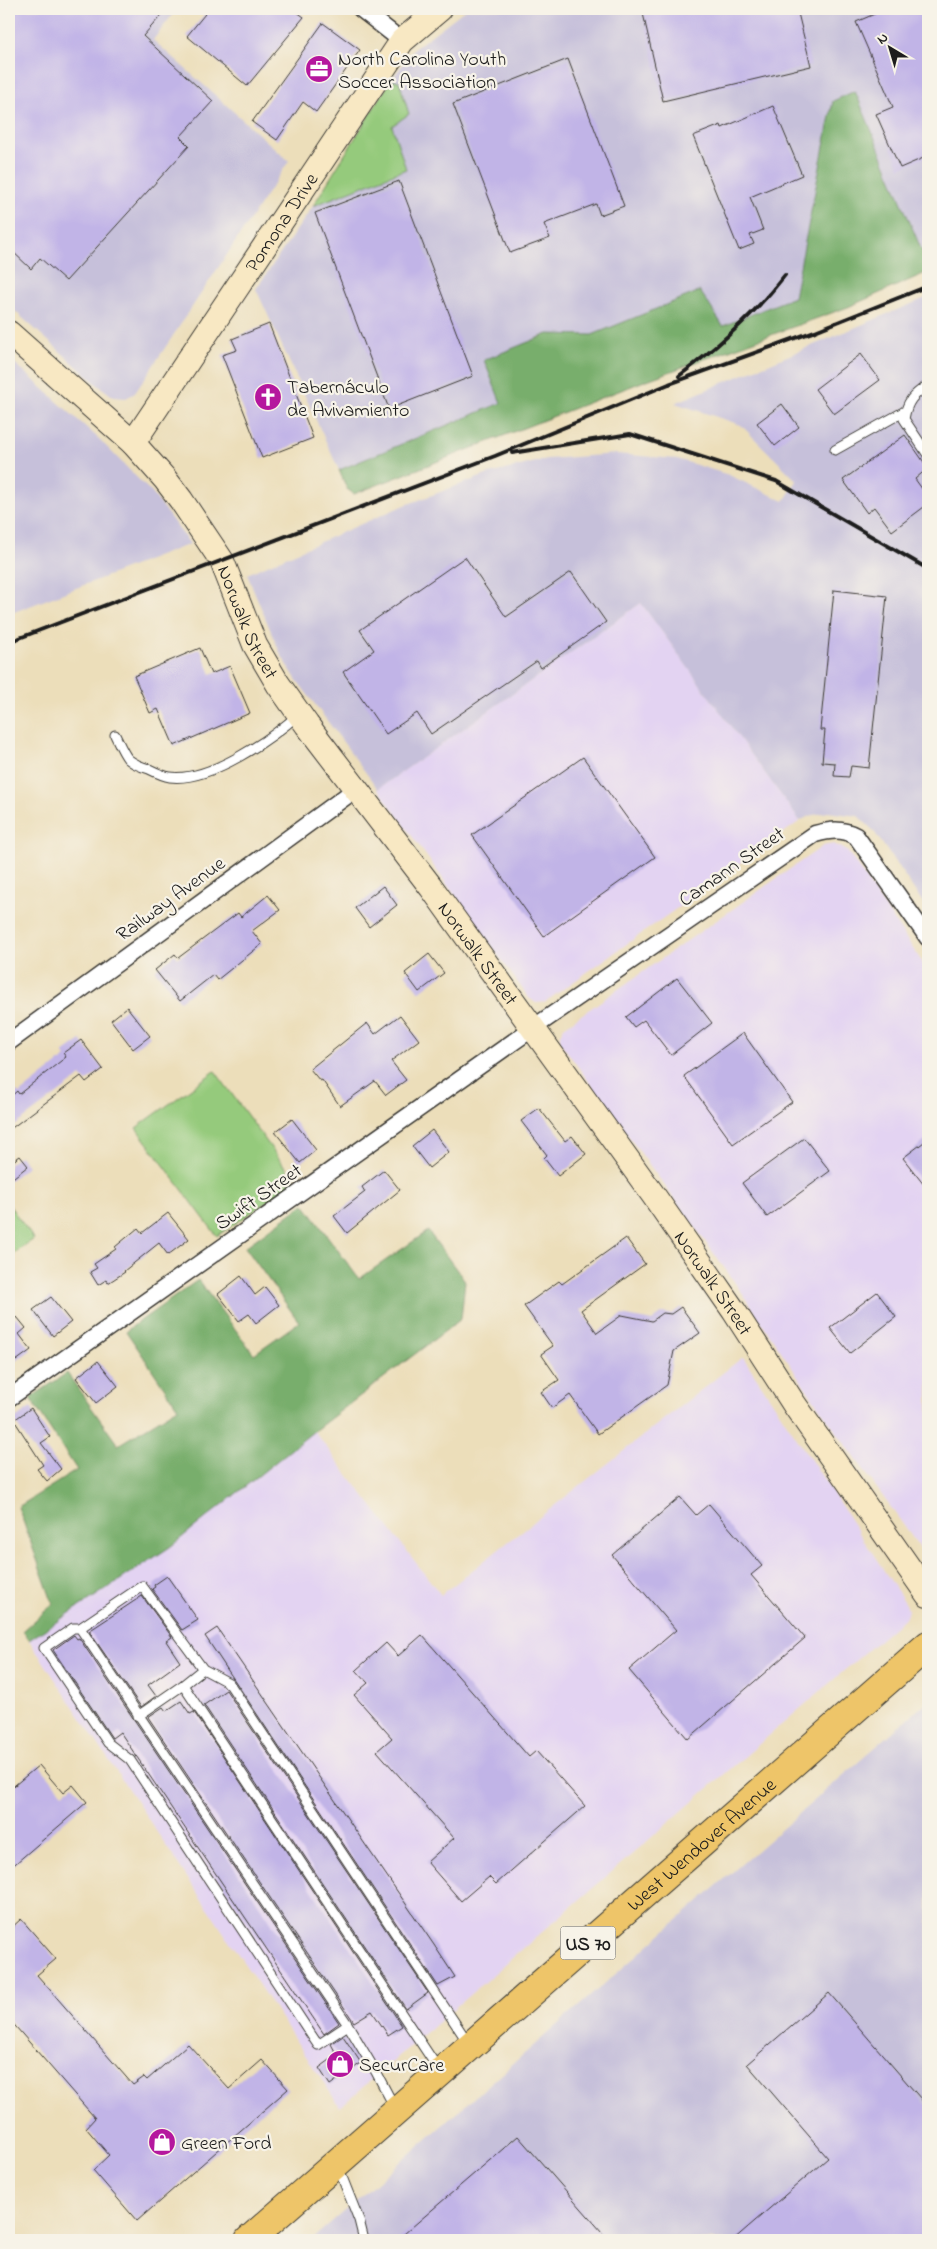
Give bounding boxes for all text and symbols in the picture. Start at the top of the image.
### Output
north arrow [864,22,914,72]
text: N [873,28,893,50]
place label: North Carolina Youth Soccer Association [338,46,506,98]
office icon: North Carolina Youth Soccer Association [304,54,334,84]
street label: Pomona Drive [239,168,327,279]
place label: Tabernáculo de Avivamiento [287,374,409,426]
church icon: Tabernáculo de Avivamiento [253,382,283,412]
street label: Norwalk Street [208,562,284,686]
street label: Camann Street [674,821,791,915]
street label: Railway Avenue [111,850,232,950]
street label: Norwalk Street [429,897,524,1013]
street label: Swift Street [210,1157,309,1239]
street label: Norwalk Street [665,1226,758,1342]
street label: West Wendover Avenue [621,1772,784,1920]
road number: US 70 [560,1926,616,1960]
shop icon: SecurCare [325,2049,355,2079]
place label: SecurCare [359,2052,444,2081]
shop icon: Green Ford [147,2127,177,2157]
place label: Green Ford [181,2130,272,2159]

